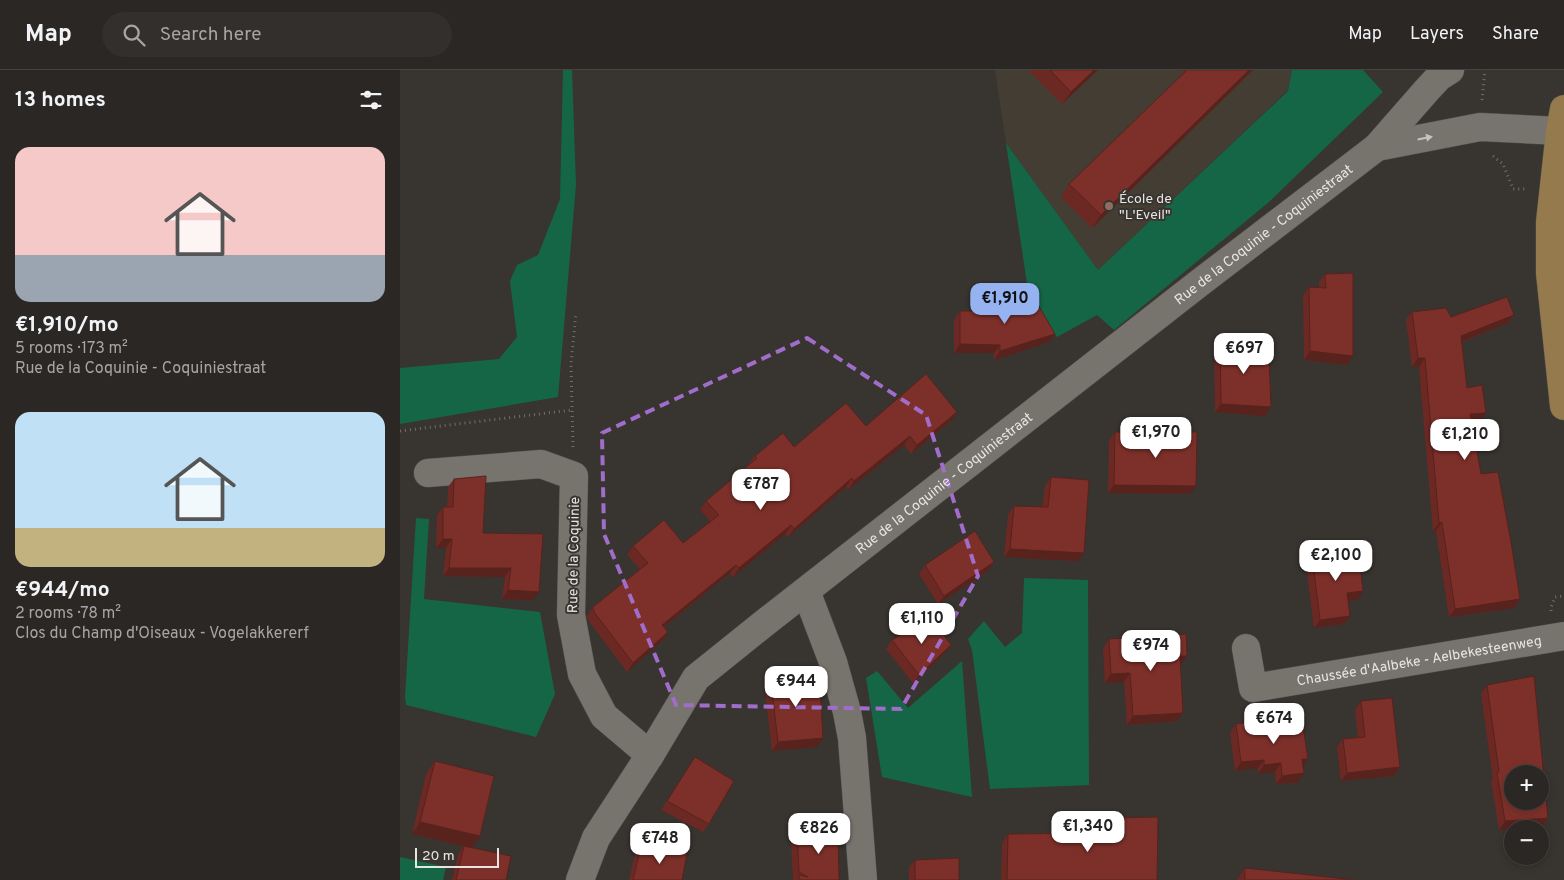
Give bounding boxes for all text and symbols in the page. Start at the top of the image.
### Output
search box [102,12,452,57]
text: Map [25,20,72,50]
icon: search [120,21,148,49]
text: Search here [160,23,261,47]
text: Map [1348,23,1382,46]
text: Layers [1410,23,1464,46]
text: Share [1492,23,1539,46]
icon: filters [357,86,385,114]
text: 13 homes [15,87,106,114]
one-way arrow [1417,133,1433,141]
street label: Rue de la Coquinie - Coquiniestraat [1172,162,1357,309]
icon: home [155,179,245,269]
place label: École de "L'Eveil" [1119,190,1172,224]
marker: École de "L'Eveil" [1103,200,1115,212]
pin: €1,910 [964,282,1046,325]
text: €1,910 [981,289,1029,309]
text: €1,910/mo [15,312,119,339]
pin: €697 [1214,332,1274,375]
text: 5 rooms · 173 m² [15,339,128,359]
text: €697 [1225,339,1263,359]
text: Rue de la Coquinie - Coquiniestraat [15,359,266,379]
street label: Rue de la Coquinie - Coquiniestraat [853,410,1037,559]
pin: €1,970 [1115,416,1197,459]
pin: €1,210 [1424,418,1506,461]
text: €1,970 [1131,423,1181,443]
text: €1,210 [1441,425,1489,445]
icon: home [155,444,245,534]
pin: €787 [731,468,791,511]
text: €787 [743,475,779,495]
street label: Rue de la Coquinie [565,497,584,613]
pin: €2,100 [1295,540,1377,582]
text: €2,100 [1310,546,1362,566]
text: €944/mo [15,577,110,604]
pin: €1,110 [881,602,963,645]
text: 2 rooms · 78 m² [15,604,121,624]
text: €1,110 [900,609,944,629]
text: Clos du Champ d'Oiseaux - Vogelakkererf [15,624,309,644]
pin: €974 [1121,630,1181,672]
street label: Chaussée d'Aalbeke - Aelbekesteenweg [1296,633,1543,691]
text: €974 [1132,636,1170,656]
pin: €944 [766,666,826,708]
text: €944 [776,672,816,692]
pin: €674 [1244,702,1304,745]
text: €674 [1255,709,1293,729]
map controls [1504,765,1549,865]
button: + [1504,765,1549,810]
pin: €1,340 [1047,810,1129,853]
pin: €826 [789,812,849,855]
text: €1,340 [1062,817,1114,837]
text: €826 [799,819,839,839]
button: − [1504,820,1549,865]
pin: €748 [630,822,690,865]
text: €748 [641,829,679,849]
scale bar [415,845,499,868]
text: 20 m [422,848,455,865]

